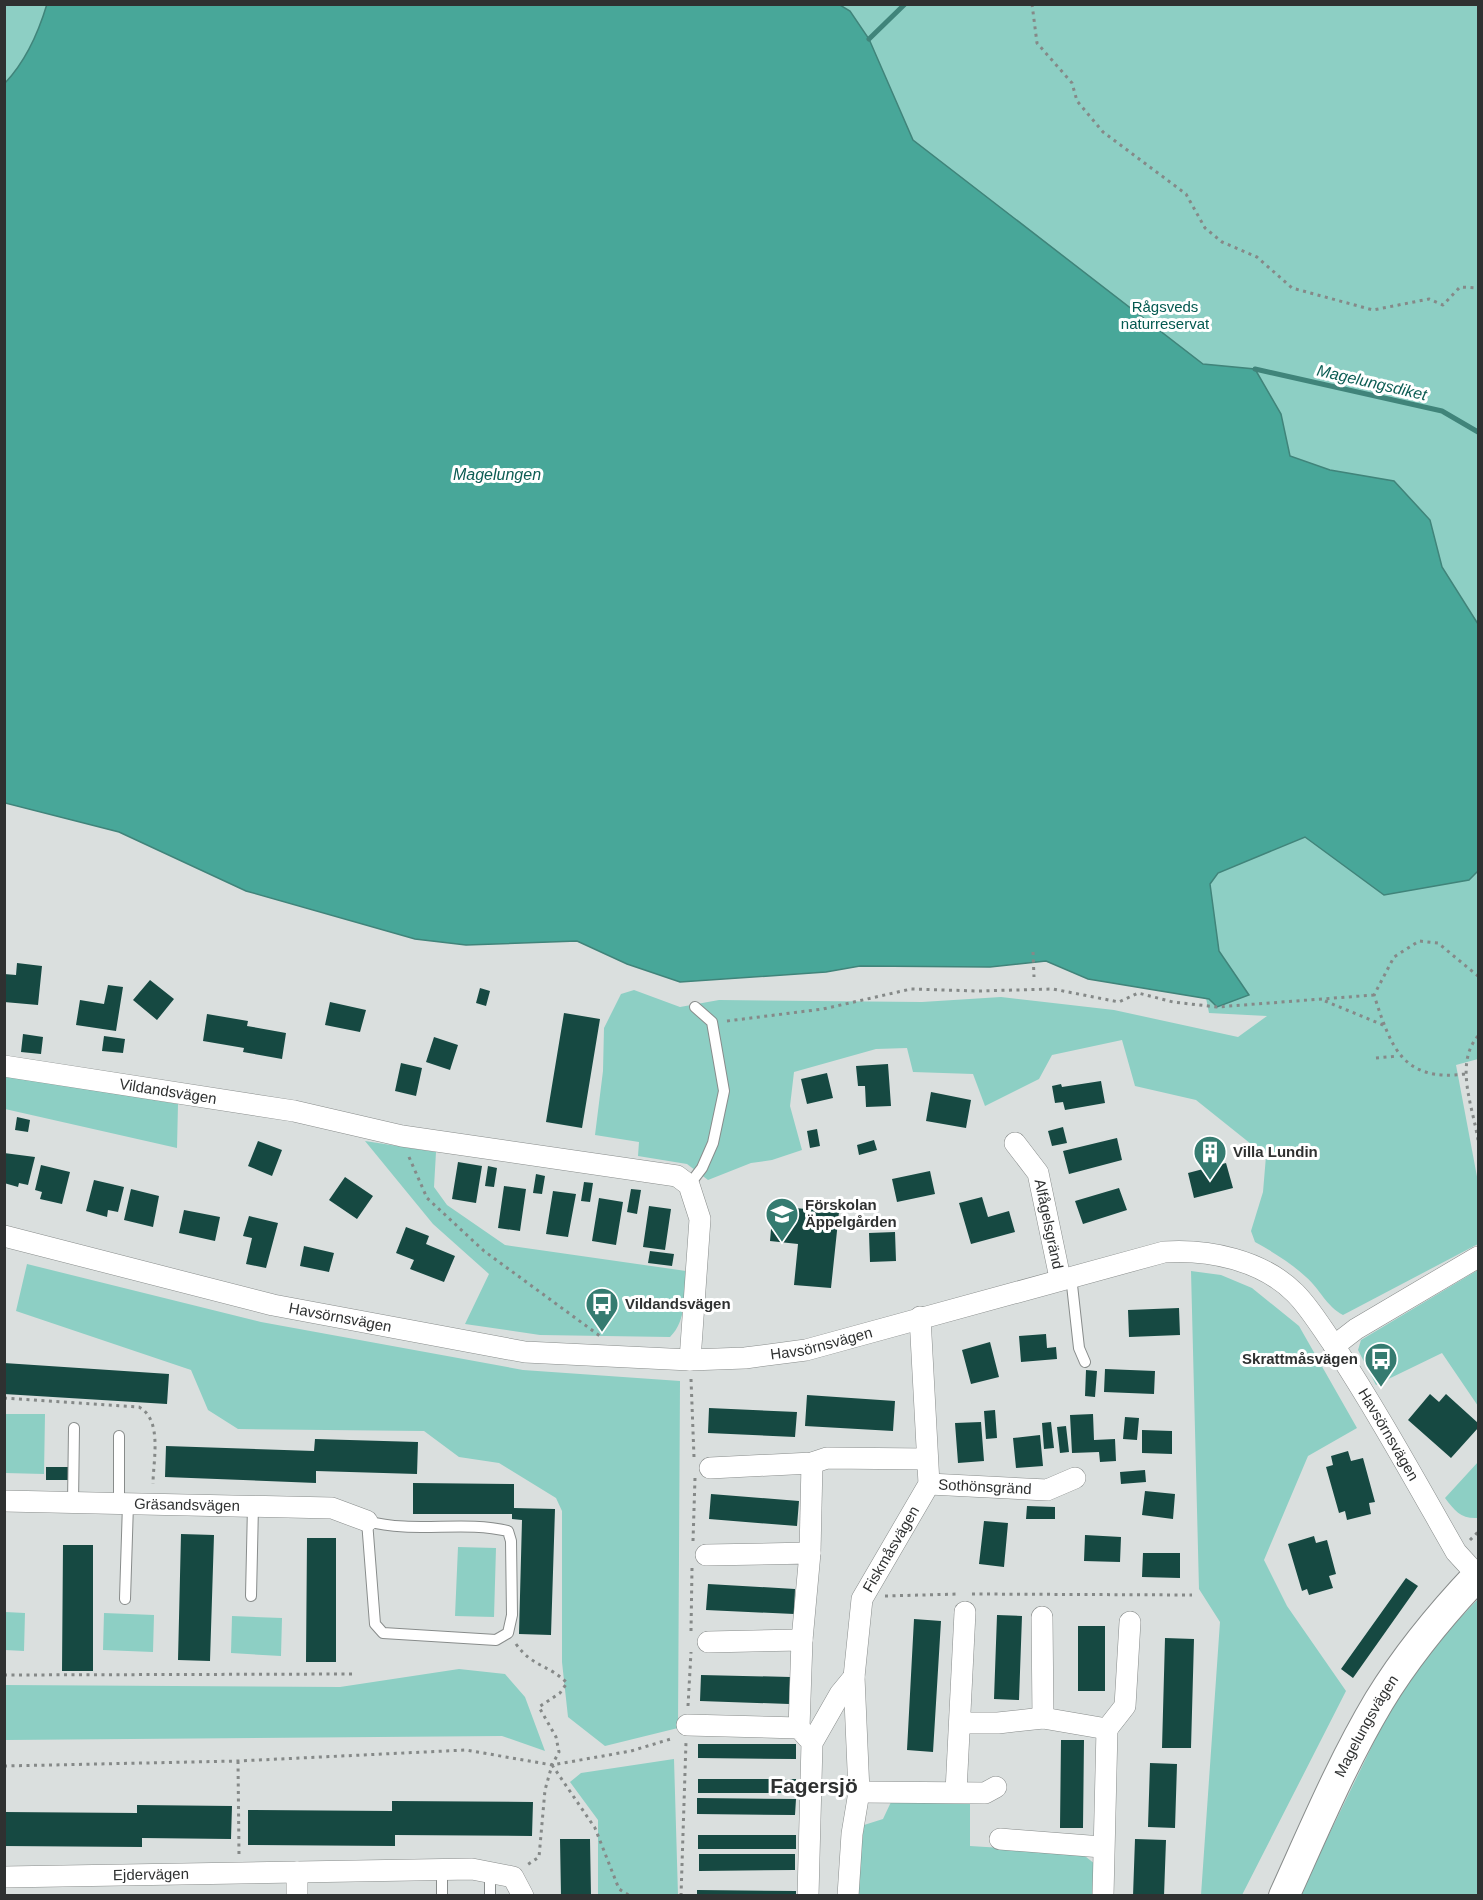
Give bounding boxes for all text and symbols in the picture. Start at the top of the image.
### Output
park label: Rågsveds naturreservat [1121,298,1210,332]
water label: Magelungsdiket [1315,362,1429,403]
water label: Magelungen [453,466,541,483]
street label: Vildandsvägen [118,1075,218,1107]
building icon: Villa Lundin [1192,1134,1228,1181]
place label: Villa Lundin [1233,1143,1318,1160]
street label: Alfågelsgränd [1031,1177,1067,1271]
school or university icon: Förskolan Äppelgården [764,1196,800,1243]
place label: Förskolan Äppelgården [805,1196,897,1230]
bus stop icon: Vildandsvägen [584,1286,620,1333]
place label: Vildandsvägen [625,1295,731,1312]
street label: Havsörnsvägen [287,1299,393,1335]
street label: Havsörnsvägen [769,1323,874,1363]
bus stop icon: Skrattmåsvägen [1363,1341,1399,1388]
place label: Skrattmåsvägen [1242,1350,1358,1367]
street label: Havsörnsvägen [1355,1385,1423,1483]
street label: Sothönsgränd [938,1475,1032,1497]
street label: Gräsandsvägen [134,1495,240,1514]
street label: Fiskmåsvägen [859,1503,922,1595]
street label: Magelungsvägen [1331,1671,1401,1780]
district label: Fagersjö [770,1774,858,1797]
street label: Ejdervägen [113,1865,189,1883]

